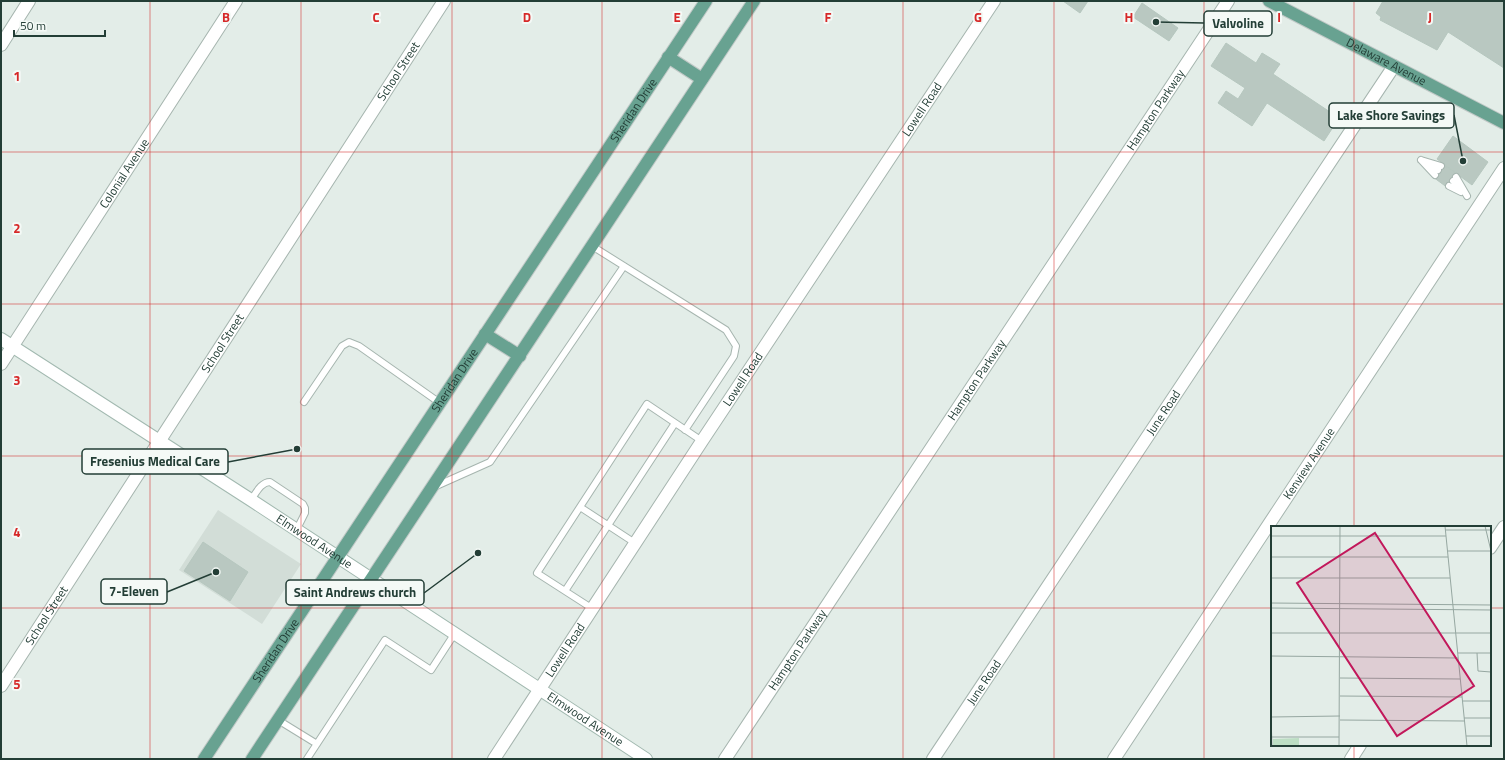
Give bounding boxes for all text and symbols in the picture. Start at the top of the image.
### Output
text: B [222,7,230,27]
text: C [372,7,380,27]
text: D [523,7,531,27]
text: E [673,7,681,27]
text: F [825,7,832,27]
text: G [974,7,982,27]
text: H [1125,7,1133,27]
text: I [1277,7,1281,27]
text: J [1428,7,1432,27]
callout: Valvoline [1204,11,1272,36]
scale bar [14,12,105,38]
text: Valvoline [1212,13,1264,33]
text: 50 m [20,16,46,35]
street label: Delaware Avenue [1343,33,1430,90]
street label: School Street [372,37,425,104]
street label: Hampton Parkway [1121,65,1189,154]
text: 1 [13,66,21,86]
street label: Sheridan Drive [605,74,661,146]
street label: Lowell Road [897,78,947,140]
callout: Lake Shore Savings [1329,103,1454,128]
text: Lake Shore Savings [1337,105,1445,125]
street label: Colonial Avenue [94,134,154,212]
text: 2 [13,218,21,238]
street label: School Street [196,309,249,377]
street label: Hampton Parkway [942,335,1010,424]
street label: Sheridan Drive [426,344,482,416]
street label: Lowell Road [718,348,767,410]
text: 3 [13,370,21,390]
street label: June Road [1141,386,1185,439]
street label: Kenview Avenue [1278,423,1339,503]
callout: Fresenius Medical Care [82,449,228,474]
text: Fresenius Medical Care [90,451,220,471]
street label: Elmwood Avenue [273,509,356,573]
text: 4 [13,522,21,542]
inset map [1271,526,1491,746]
callout: 7-Eleven [101,579,167,604]
callout: Saint Andrews church [286,580,424,605]
street label: School Street [20,581,73,649]
text: 7-Eleven [109,581,159,601]
text: Saint Andrews church [294,582,416,602]
street label: Hampton Parkway [763,605,831,694]
street label: Sheridan Drive [247,614,304,686]
street label: Lowell Road [540,619,589,681]
street label: June Road [962,656,1006,709]
text: 5 [13,674,21,694]
street label: Elmwood Avenue [544,687,627,751]

